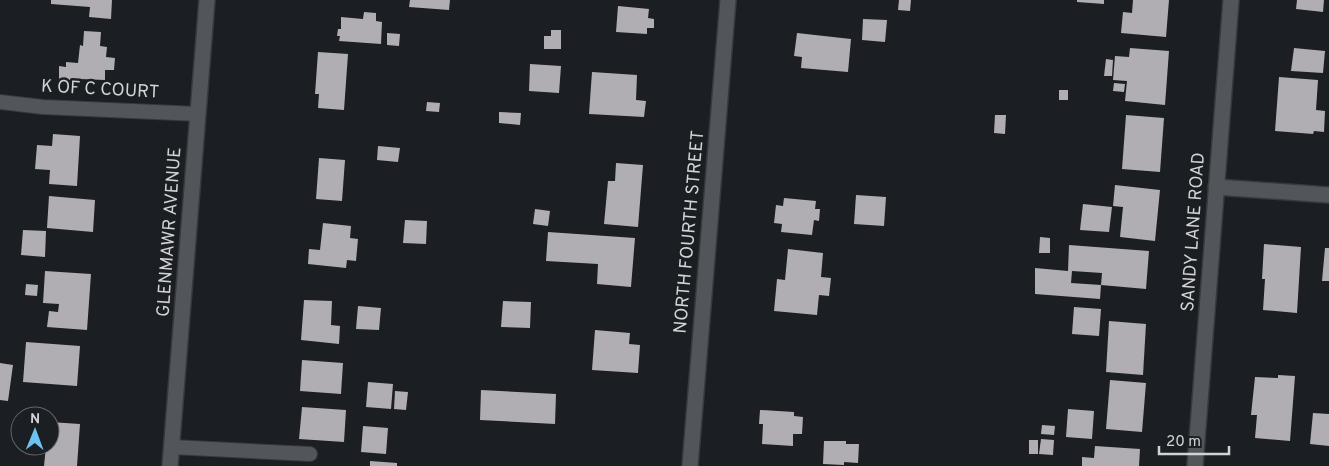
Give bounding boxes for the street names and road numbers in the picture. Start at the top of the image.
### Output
street label: K OF C COURT [40,75,160,105]
street label: NORTH FOURTH STREET [670,129,710,335]
street label: GLENMAWR AVENUE [153,146,187,318]
street label: SANDY LANE ROAD [1177,152,1211,312]

